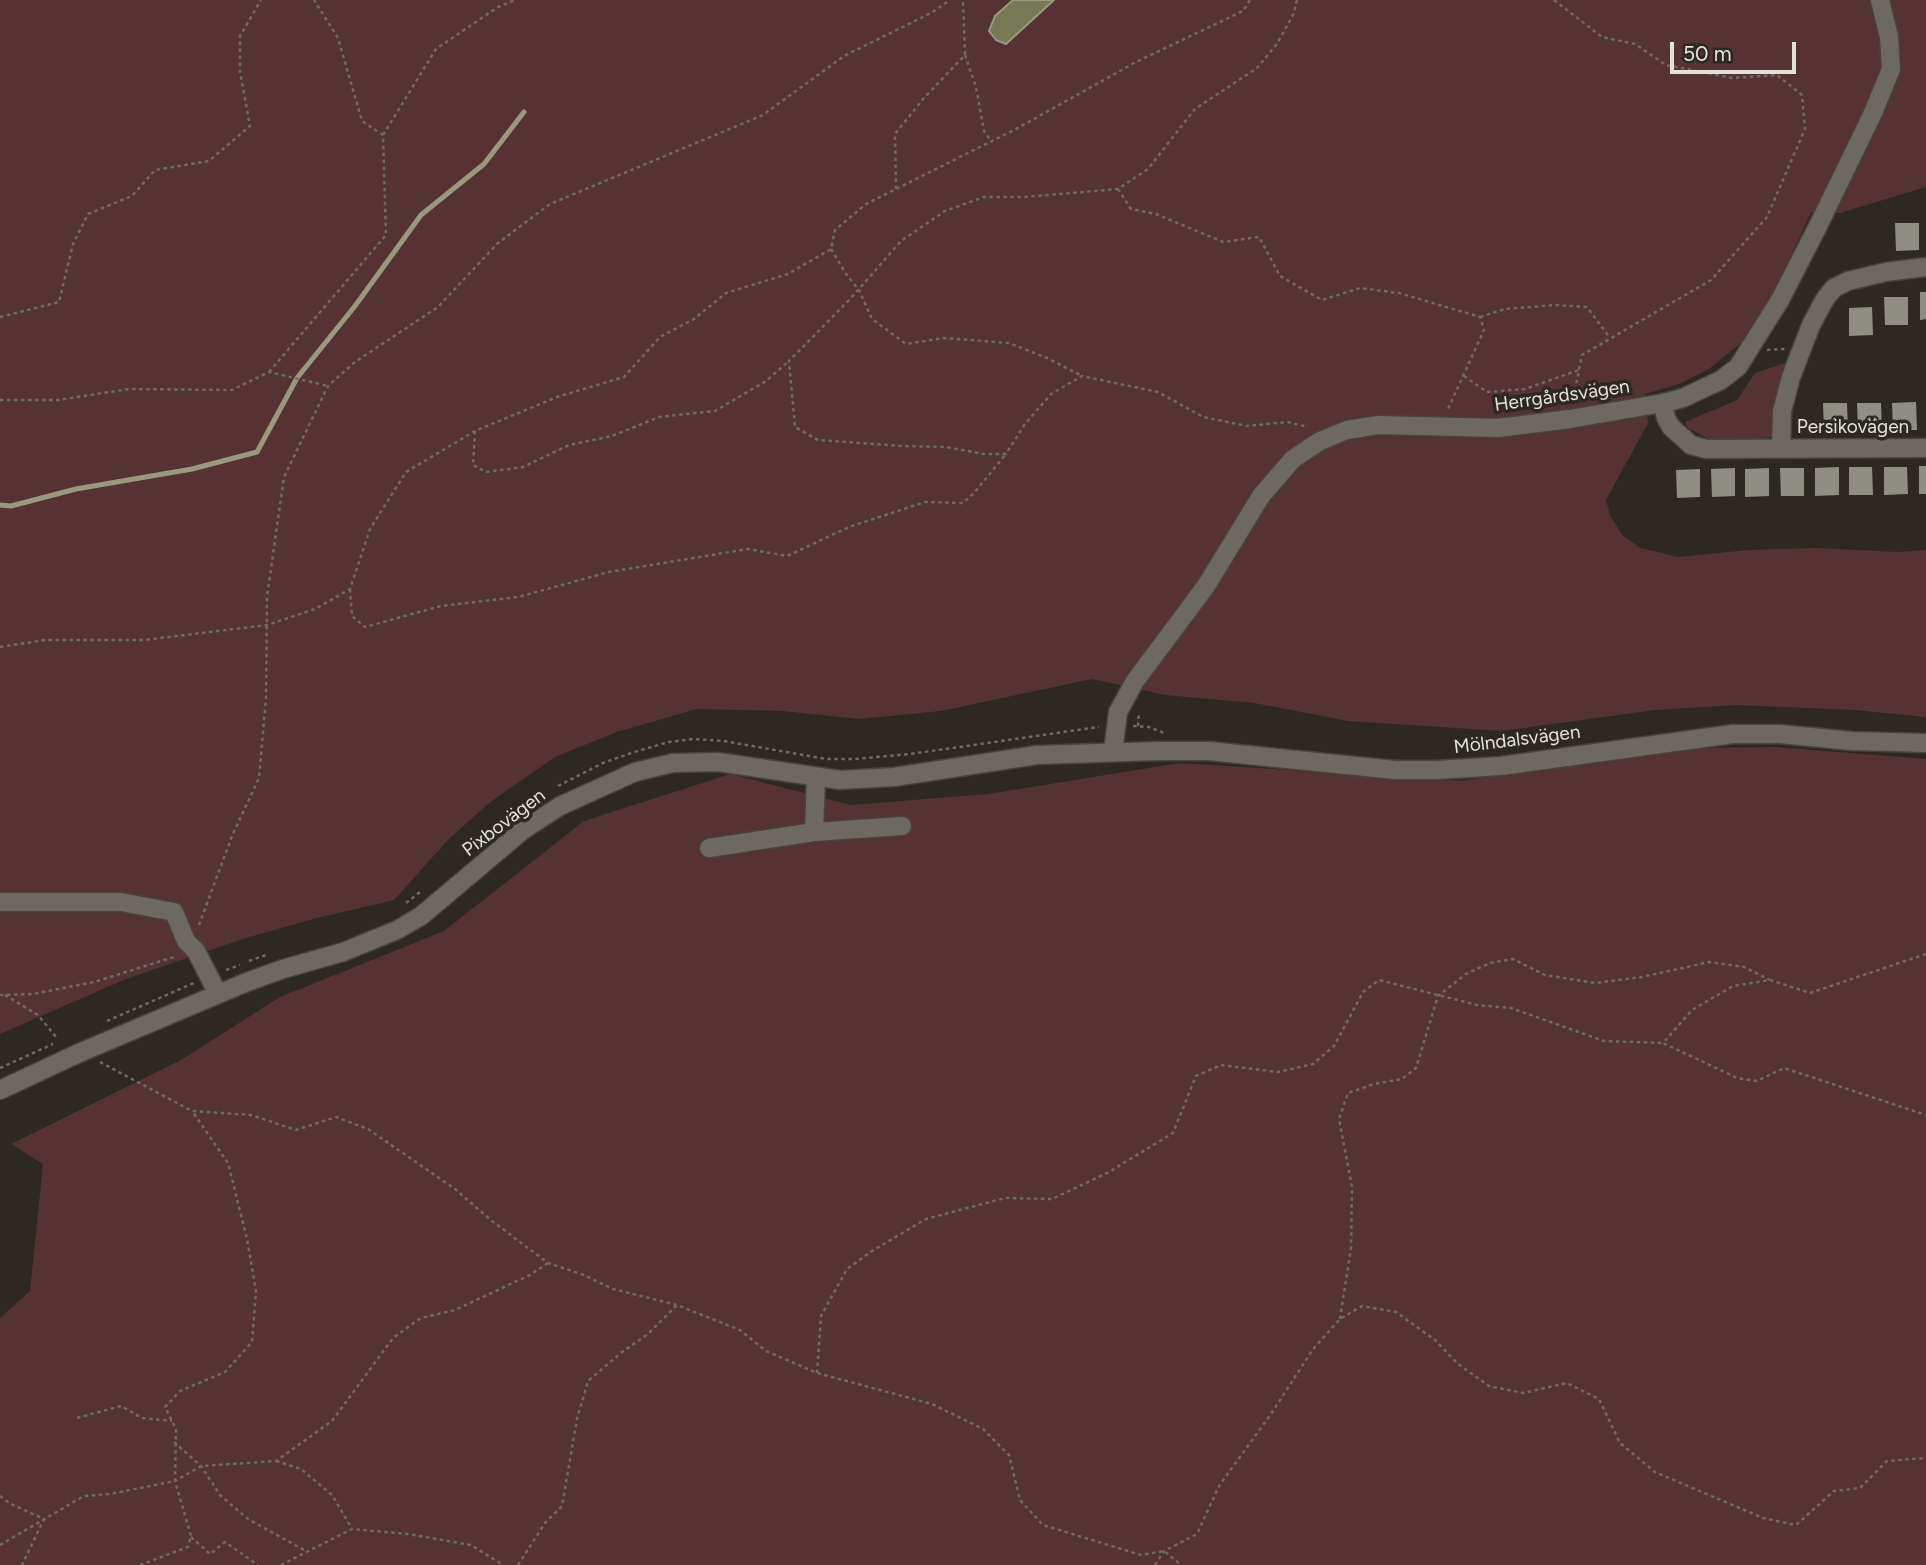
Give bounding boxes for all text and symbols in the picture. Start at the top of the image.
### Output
scale bar [1674,28,1800,72]
text: 50 m [1683,41,1732,66]
street label: Herrgårdsvägen [1493,375,1631,417]
street label: Persikovägen [1797,416,1909,438]
street label: Mölndalsvägen [1452,721,1582,759]
street label: Pixbovägen [458,784,550,862]

